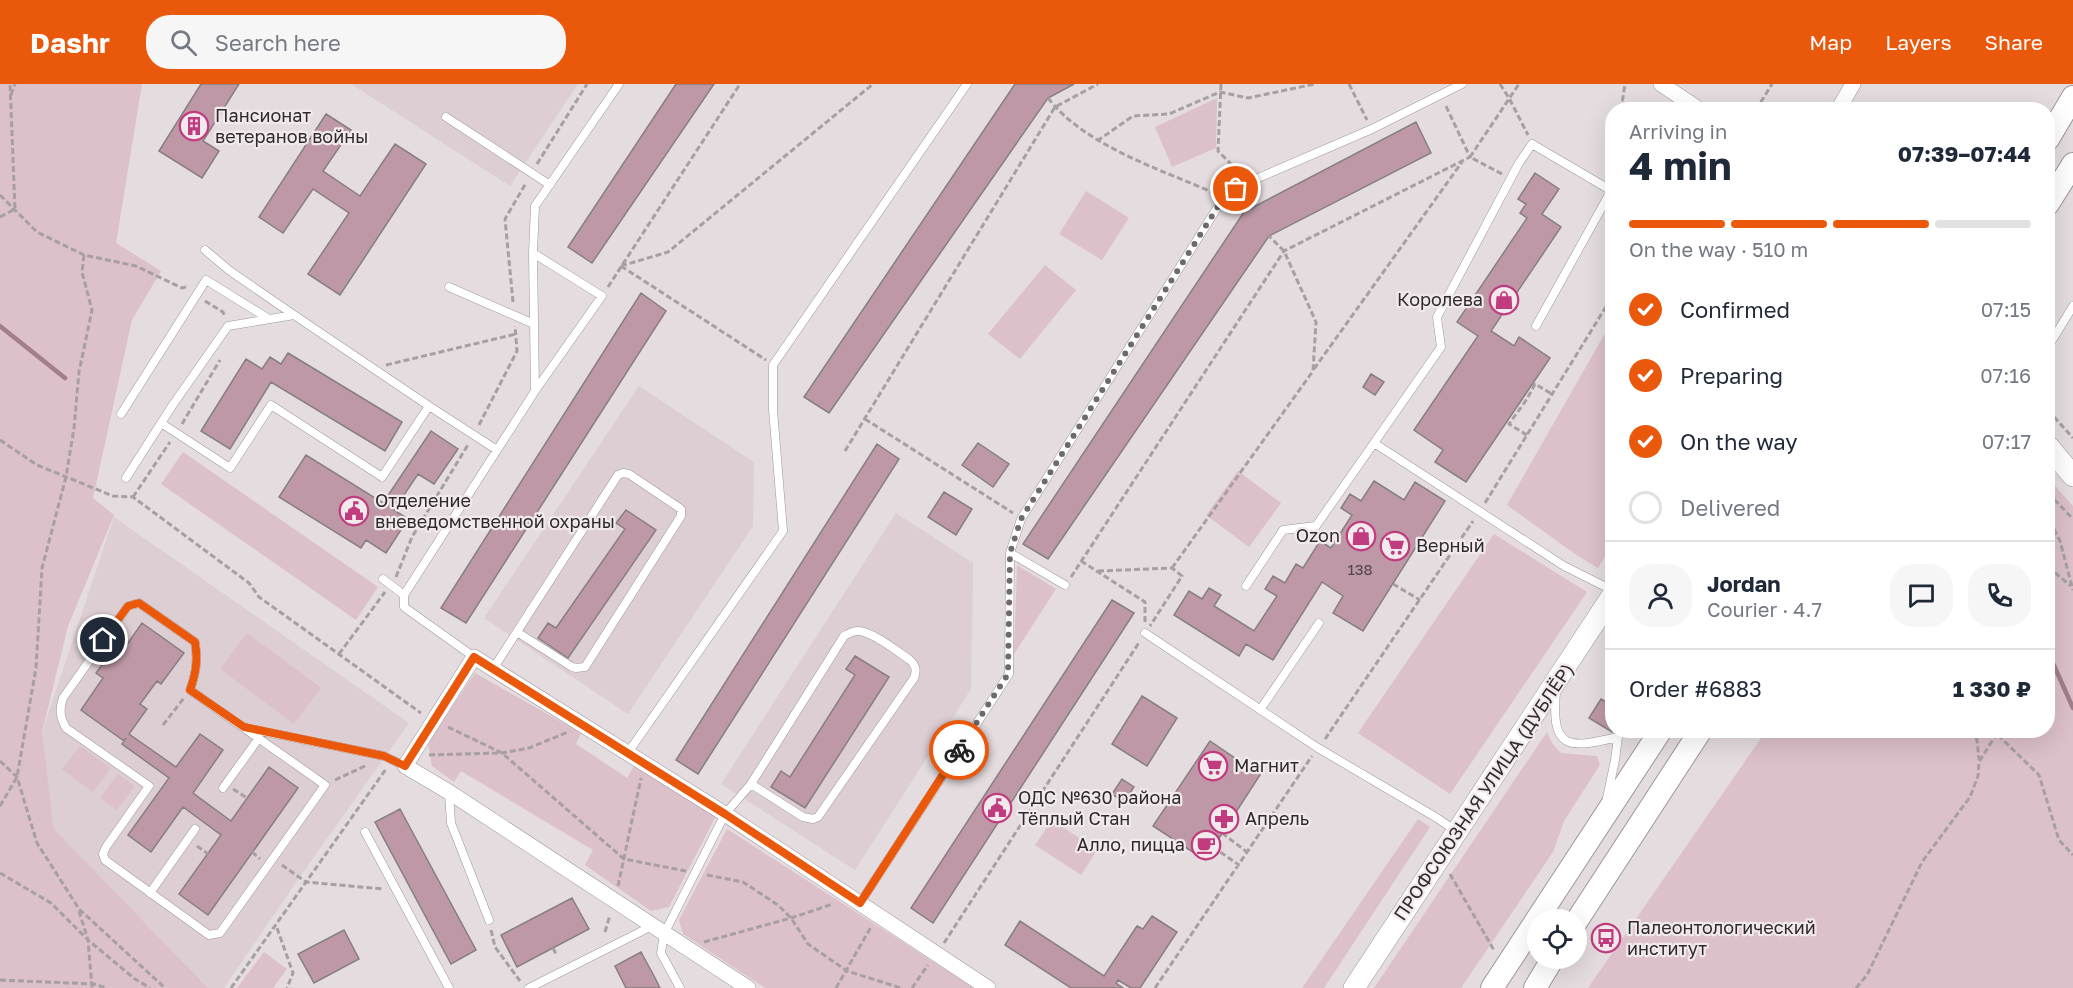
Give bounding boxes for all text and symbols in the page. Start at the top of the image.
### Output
search box [146,15,566,69]
text: Dashr [30,26,110,59]
icon: search [167,26,200,59]
text: Search here [215,29,341,56]
text: Map [1809,29,1852,55]
text: Layers [1885,29,1952,55]
text: Share [1985,29,2043,55]
place label: Пансионат ветеранов войны [215,104,368,147]
building icon: Пансионат ветеранов войны [178,110,210,142]
text: Arriving in [1629,119,1727,143]
text: 07:39–07:44 [1898,140,2031,167]
text: 4 min [1629,142,1732,189]
pin [1210,163,1261,214]
icon: bag [1219,172,1252,205]
text: On the way · 510 m [1629,237,1808,261]
shop icon: Королева [1488,284,1520,316]
place label: Королева [1397,288,1483,310]
icon: check [1629,293,1662,326]
text: Confirmed [1680,296,1790,323]
text: 07:15 [1981,297,2031,321]
icon: check [1629,359,1662,392]
text: Preparing [1680,362,1783,389]
text: 07:16 [1980,363,2031,387]
icon: check [1629,425,1662,458]
text: On the way [1680,428,1798,455]
text: 07:17 [1982,429,2031,453]
place label: Отделение вневедомственной охраны [375,489,615,532]
text: Delivered [1680,494,1780,521]
public building icon: Отделение вневедомственной охраны [338,495,370,527]
shop icon: Ozon [1345,520,1377,552]
place label: Ozon [1296,524,1340,546]
supermarket icon: Верный [1379,530,1411,562]
place label: Верный [1416,534,1485,556]
house number: 138 [1347,560,1373,578]
button: person [1629,564,1692,627]
button: chat [1890,564,1953,627]
button: phone [1968,564,2031,627]
text: Jordan [1707,570,1781,597]
text: Courier · 4.7 [1707,597,1822,621]
pin [77,614,128,665]
icon: home [86,623,119,656]
street label: ПРОФСОЮЗНАЯ УЛИЦА (ДУБЛЁР) [1389,659,1578,924]
text: Order #6883 [1629,675,1762,702]
text: 1 330 ₽ [1953,675,2031,702]
courier [929,720,989,780]
icon: bike [943,734,976,767]
supermarket icon: Магнит [1197,750,1229,782]
place label: Магнит [1234,754,1299,776]
place label: ОДС №630 района Тёплый Стан [1018,786,1181,829]
public building icon: ОДС №630 района Тёплый Стан [981,792,1013,824]
pharmacy icon: Апрель [1208,803,1240,835]
place label: Апрель [1245,807,1309,829]
cafe icon: Алло, пицца [1190,829,1222,861]
place label: Алло, пицца [1077,833,1185,855]
map controls [1527,909,1587,969]
button: locate [1527,909,1587,969]
place label: Палеонтологический институт [1627,916,1816,959]
bus stop icon: Палеонтологический институт [1590,922,1622,954]

